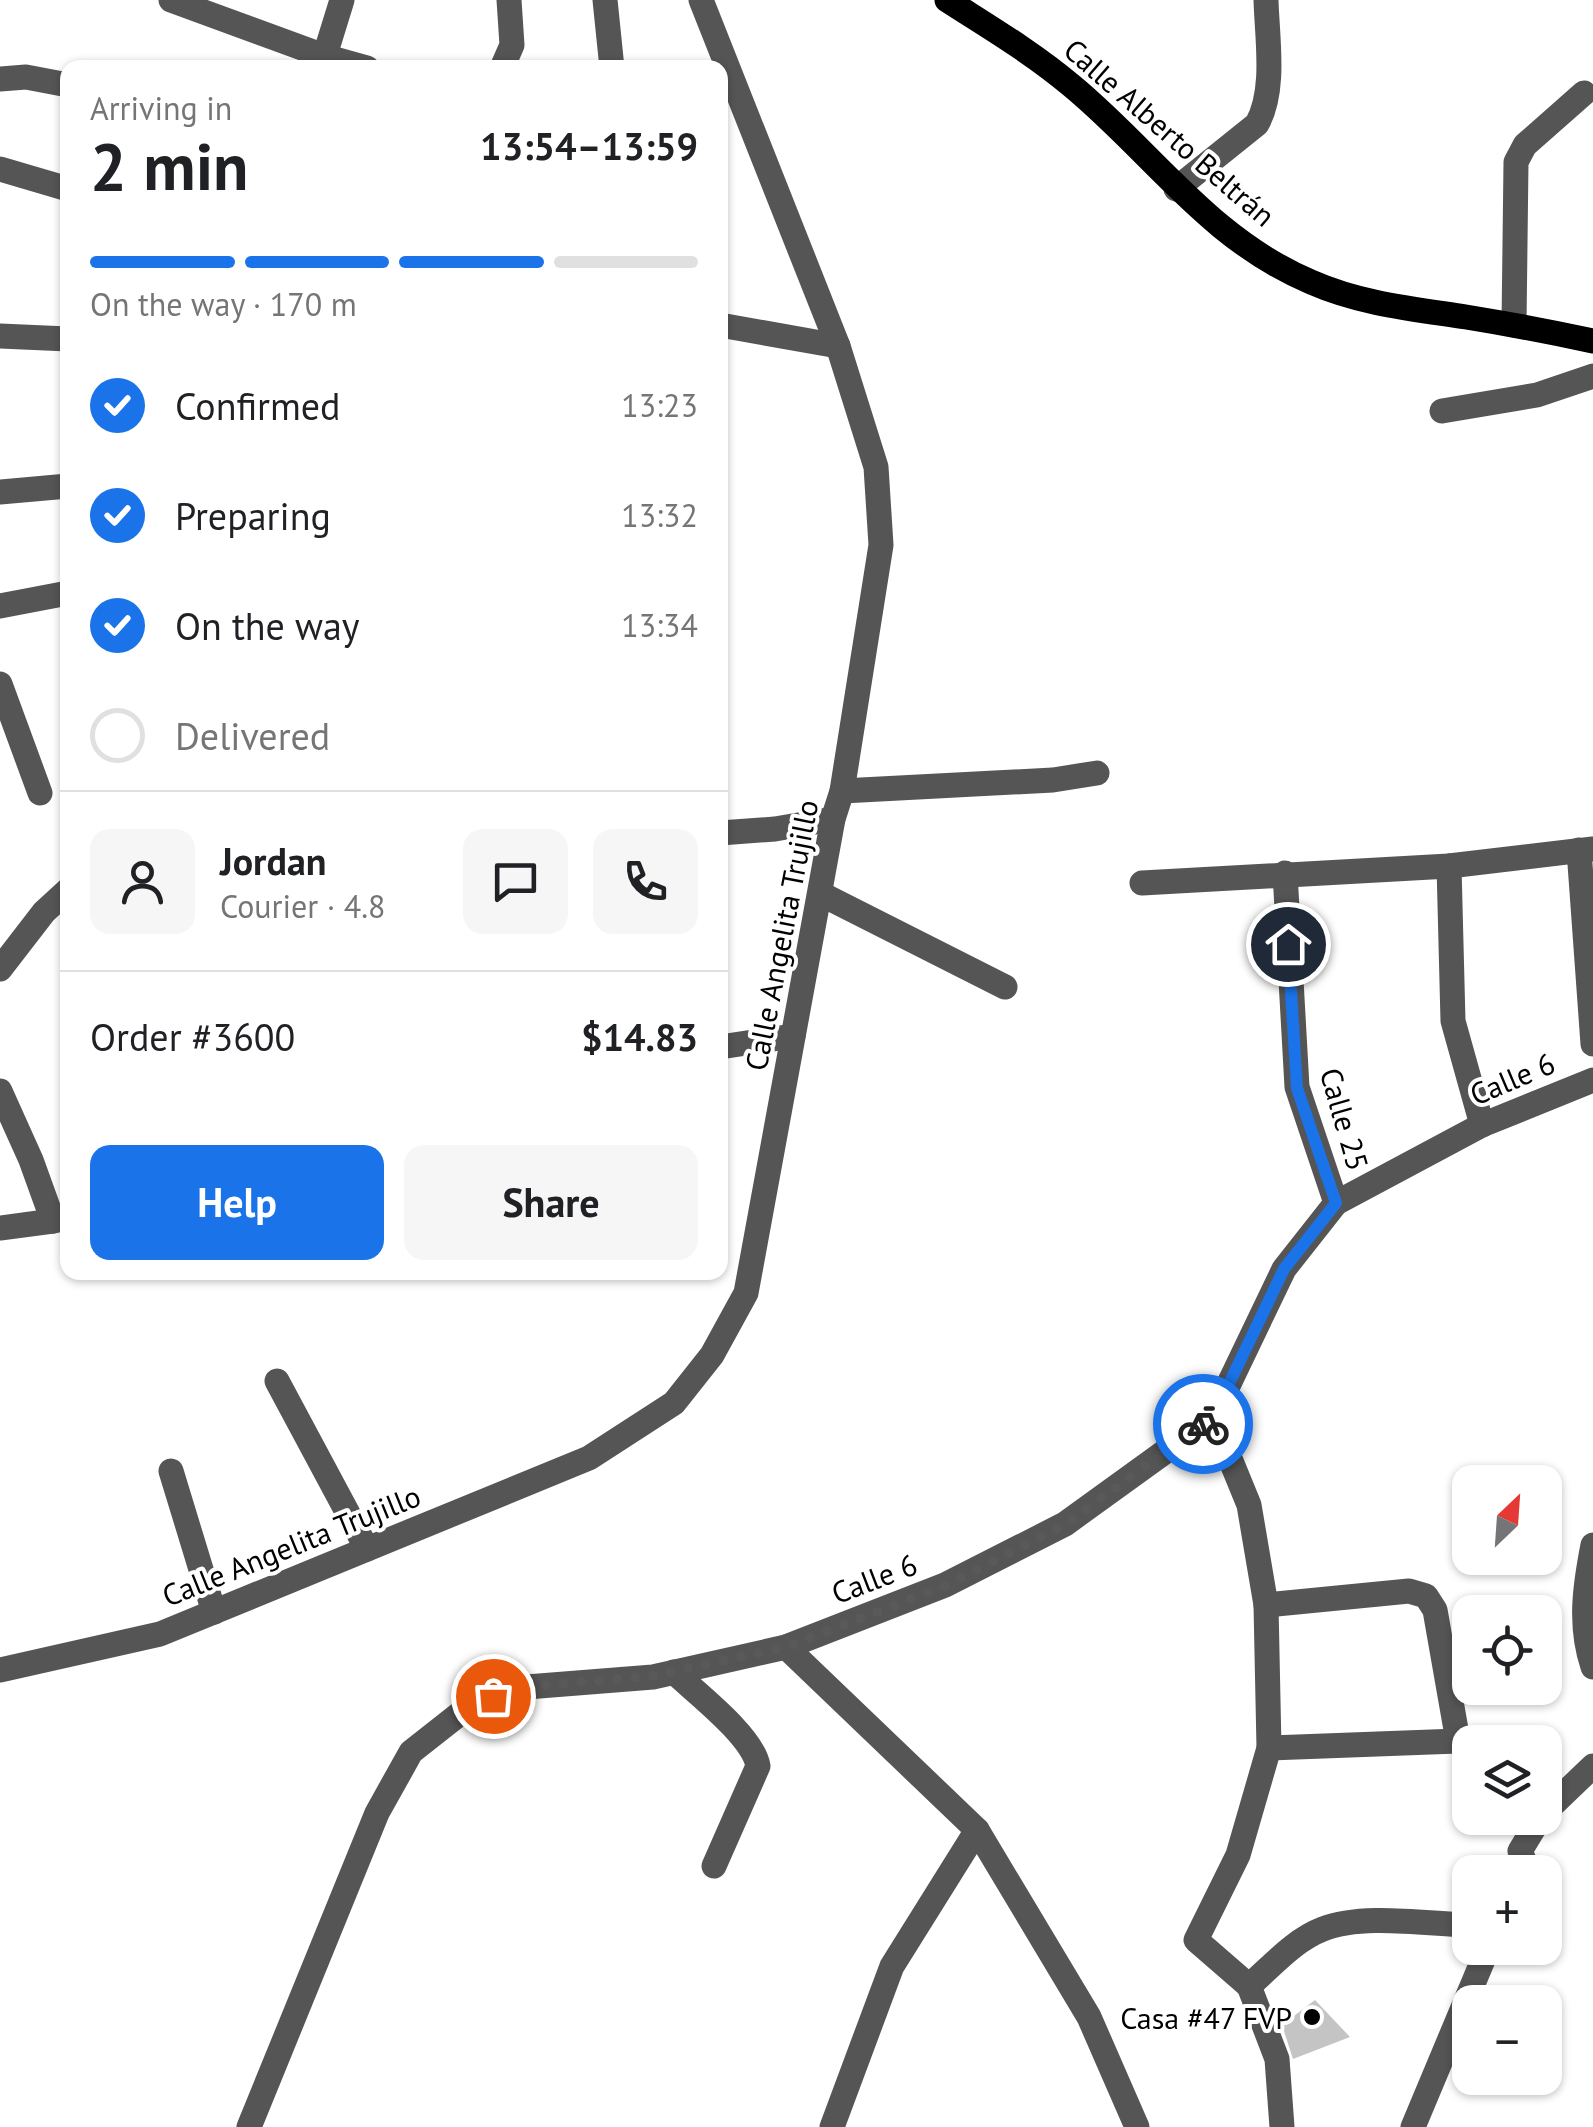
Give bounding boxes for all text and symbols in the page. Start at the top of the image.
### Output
street label: Calle Alberto Beltrán [1056,30,1284,234]
text: Arriving in [90,87,232,129]
text: 13:54–13:59 [480,121,698,170]
text: 2 min [90,124,249,208]
text: On the way · 170 m [90,283,357,325]
icon: check [90,378,145,433]
text: Confirmed [175,381,341,430]
text: 13:23 [621,384,698,426]
icon: check [90,488,145,543]
text: Preparing [175,491,331,540]
text: 13:32 [621,494,698,536]
icon: check [90,598,145,653]
text: On the way [175,601,360,650]
text: 13:34 [621,604,698,646]
text: Delivered [175,711,330,760]
street label: Calle Angelita Trujillo [736,796,826,1074]
button: person [90,829,195,934]
button: chat [463,829,568,934]
button: phone [593,829,698,934]
text: Jordan [220,836,326,885]
text: Courier · 4.8 [220,885,386,927]
pin [1246,902,1331,987]
icon: home [1261,917,1316,972]
text: Order #3600 [90,1012,295,1061]
text: $14.83 [581,1012,698,1061]
street label: Calle 6 [1464,1043,1560,1113]
street label: Calle 25 [1312,1063,1378,1175]
button: Help [90,1145,384,1260]
button: Share [404,1145,698,1260]
courier [1153,1374,1253,1474]
icon: bike [1176,1397,1231,1452]
north arrow [1452,1465,1562,1575]
map controls [1452,1465,1562,2095]
street label: Calle Angelita Trujillo [156,1475,426,1615]
street label: Calle 6 [826,1544,922,1612]
button: locate [1452,1595,1562,1705]
pin [451,1654,536,1739]
icon: bag [466,1669,521,1724]
button: layers [1452,1725,1562,1835]
button: + [1452,1855,1562,1965]
button: − [1452,1985,1562,2095]
place label: Casa #47 FVP [1120,1998,1292,2037]
marker: Casa #47 FVP [1301,2006,1323,2028]

